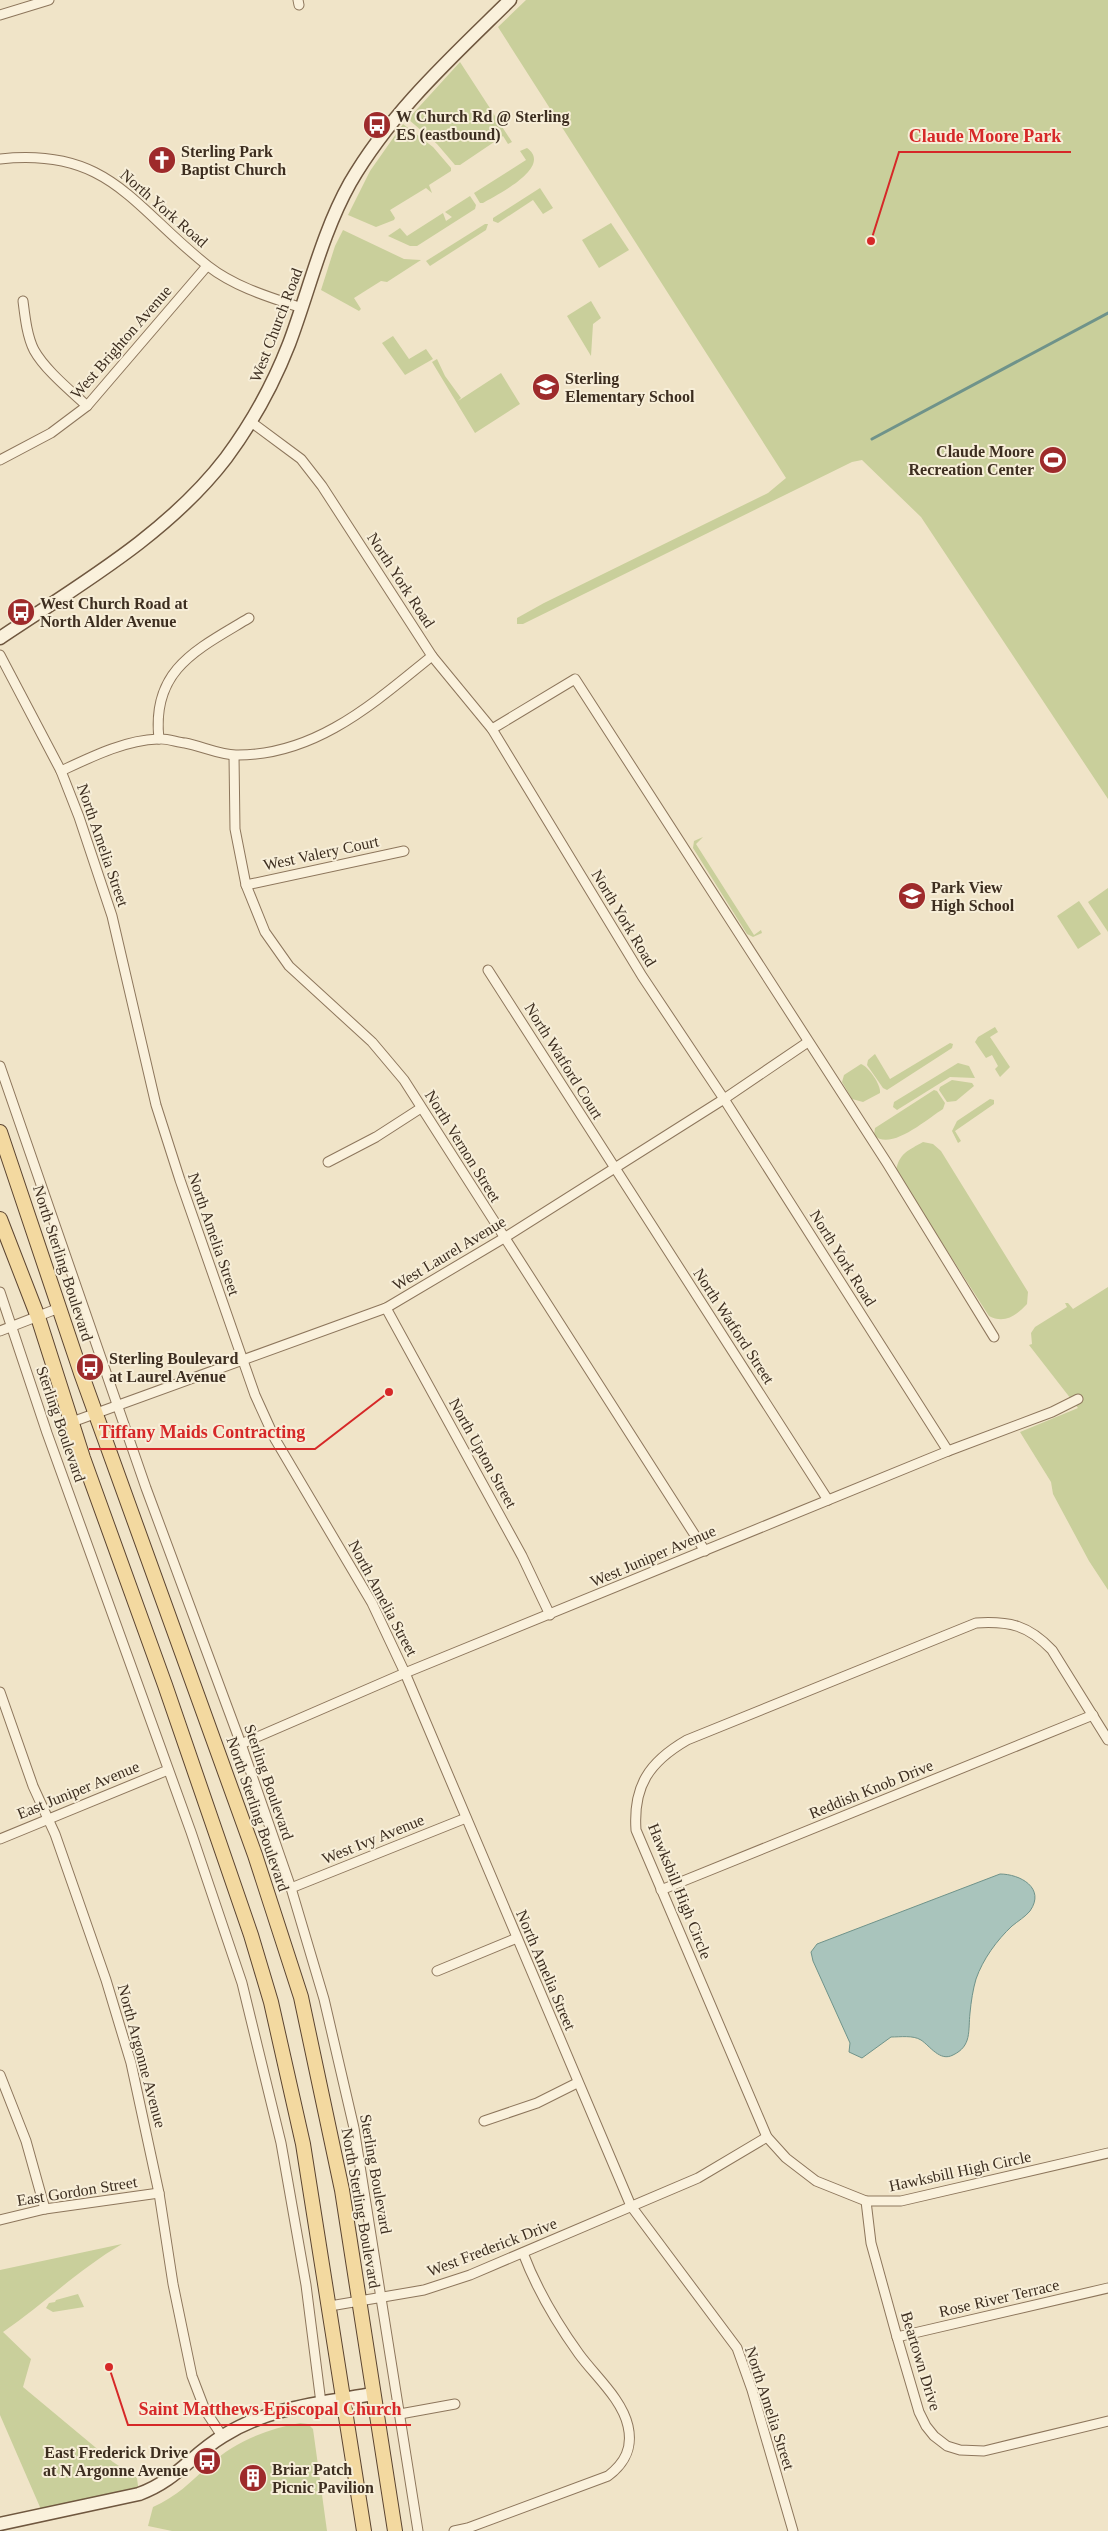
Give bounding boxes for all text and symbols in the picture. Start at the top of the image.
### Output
place label: W Church Rd @ Sterling ES (eastbound) [396,108,569,144]
bus stop icon: W Church Rd @ Sterling ES (eastbound) [362,110,392,140]
callout: Claude Moore Park [899,119,1071,152]
text: Claude Moore Park [909,126,1061,146]
place label: Sterling Park Baptist Church [181,143,286,179]
church icon: Sterling Park Baptist Church [147,145,177,175]
street label: North York Road [117,166,211,250]
street label: West Church Road [246,266,306,384]
street label: West Brighton Avenue [67,282,175,403]
place label: Sterling Elementary School [565,370,695,406]
school or university icon: Sterling Elementary School [531,372,561,402]
place label: Claude Moore Recreation Center [909,443,1034,478]
sports icon: Claude Moore Recreation Center [1038,445,1068,475]
street label: North York Road [364,529,438,631]
place label: West Church Road at North Alder Avenue [40,595,188,630]
bus stop icon: West Church Road at North Alder Avenue [6,597,36,627]
street label: North Amelia Street [74,781,132,909]
street label: West Valery Court [262,832,381,875]
street label: North York Road [588,867,660,969]
place label: Park View High School [931,879,1015,915]
school or university icon: Park View High School [897,881,927,911]
street label: North Watford Court [521,1000,607,1123]
street label: North Vernon Street [422,1087,505,1205]
street label: North Amelia Street [185,1170,243,1298]
street label: North Sterling Boulevard [29,1183,96,1343]
street label: North York Road [807,1207,879,1309]
street label: West Laurel Avenue [389,1212,509,1294]
street label: North Watford Street [690,1265,778,1387]
place label: Sterling Boulevard at Laurel Avenue [109,1350,238,1385]
bus stop icon: Sterling Boulevard at Laurel Avenue [75,1352,105,1382]
street label: Sterling Boulevard [32,1364,89,1484]
street label: North Upton Street [445,1395,520,1512]
callout: Tiffany Maids Contracting [89,1416,315,1449]
text: Tiffany Maids Contracting [99,1422,305,1442]
street label: West Juniper Avenue [588,1522,719,1591]
street label: North Amelia Street [345,1537,421,1659]
street label: Sterling Boulevard [240,1722,297,1842]
street label: North Sterling Boulevard [223,1734,293,1894]
street label: Reddish Knob Drive [806,1756,936,1822]
street label: East Juniper Avenue [14,1758,142,1823]
street label: West Ivy Avenue [319,1811,427,1868]
street label: Hawksbill High Circle [644,1821,715,1962]
street label: North Amelia Street [513,1907,579,2033]
street label: North Argonne Avenue [114,1982,169,2130]
street label: Sterling Boulevard [356,2113,395,2235]
street label: North Sterling Boulevard [338,2126,383,2290]
street label: Hawksbill High Circle [887,2148,1033,2195]
street label: East Gordon Street [16,2173,139,2209]
street label: West Frederick Drive [425,2214,559,2280]
street label: Rose River Terrace [937,2276,1061,2320]
street label: Beartown Drive [898,2309,944,2413]
street label: North Amelia Street [742,2344,798,2472]
callout: Saint Matthews Episcopal Church [128,2392,411,2425]
text: Saint Matthews Episcopal Church [138,2399,402,2419]
place label: East Frederick Drive at N Argonne Avenue [43,2444,188,2480]
bus stop icon: East Frederick Drive at N Argonne Avenue [192,2446,222,2476]
place label: Briar Patch Picnic Pavilion [272,2461,374,2496]
building icon: Briar Patch Picnic Pavilion [238,2463,268,2493]

